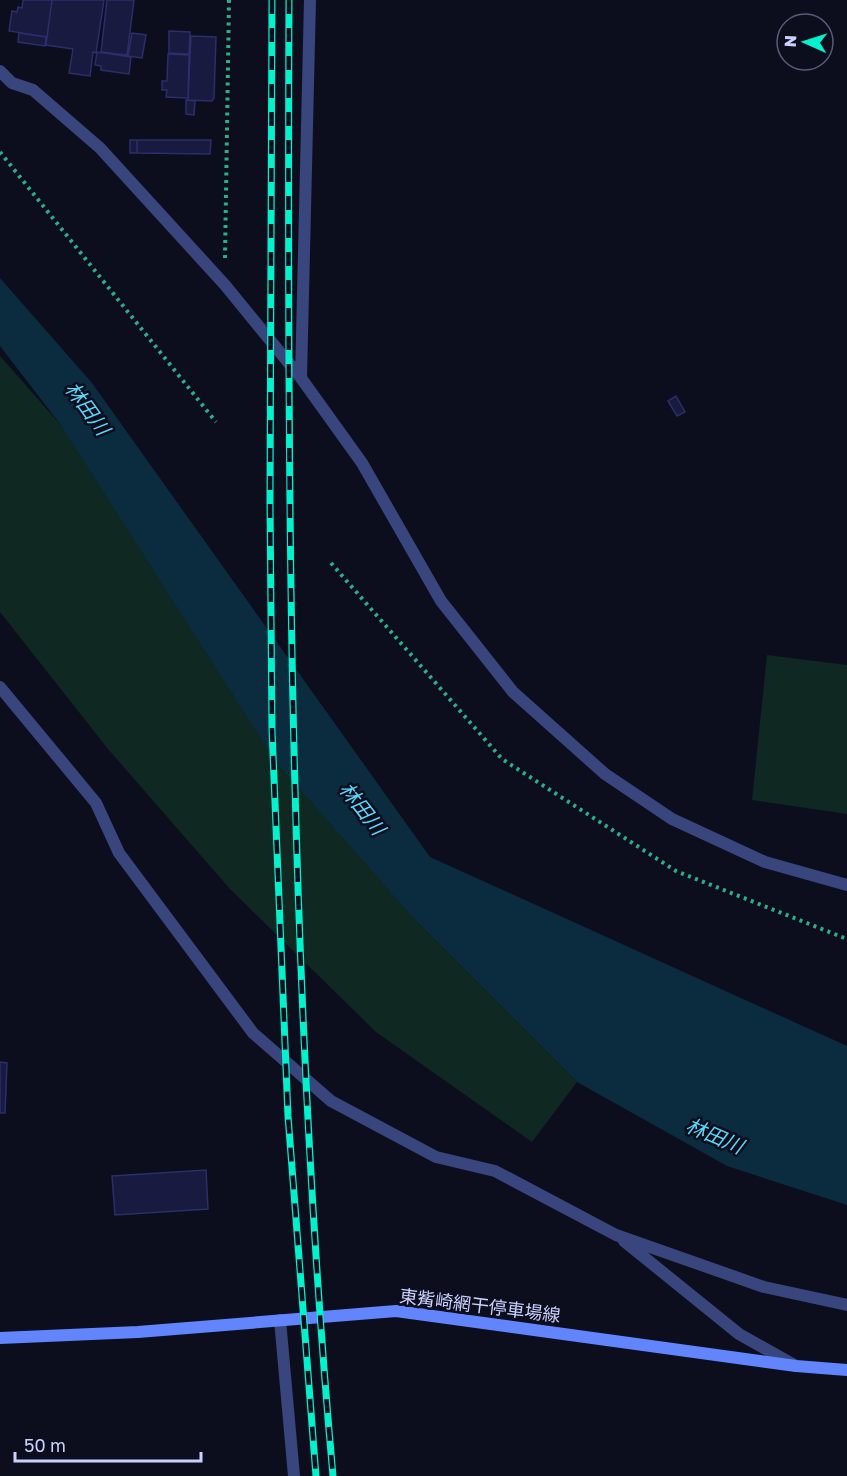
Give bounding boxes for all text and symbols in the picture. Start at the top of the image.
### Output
north arrow [775,12,835,72]
text: N [780,35,800,48]
water label: 林田川 [61,377,117,441]
water label: 林田川 [335,777,392,841]
water label: 林田川 [683,1112,749,1159]
street label: 東觜崎網干停車場線 [398,1284,562,1326]
scale bar [15,1425,201,1463]
text: 50 m [24,1434,66,1456]

